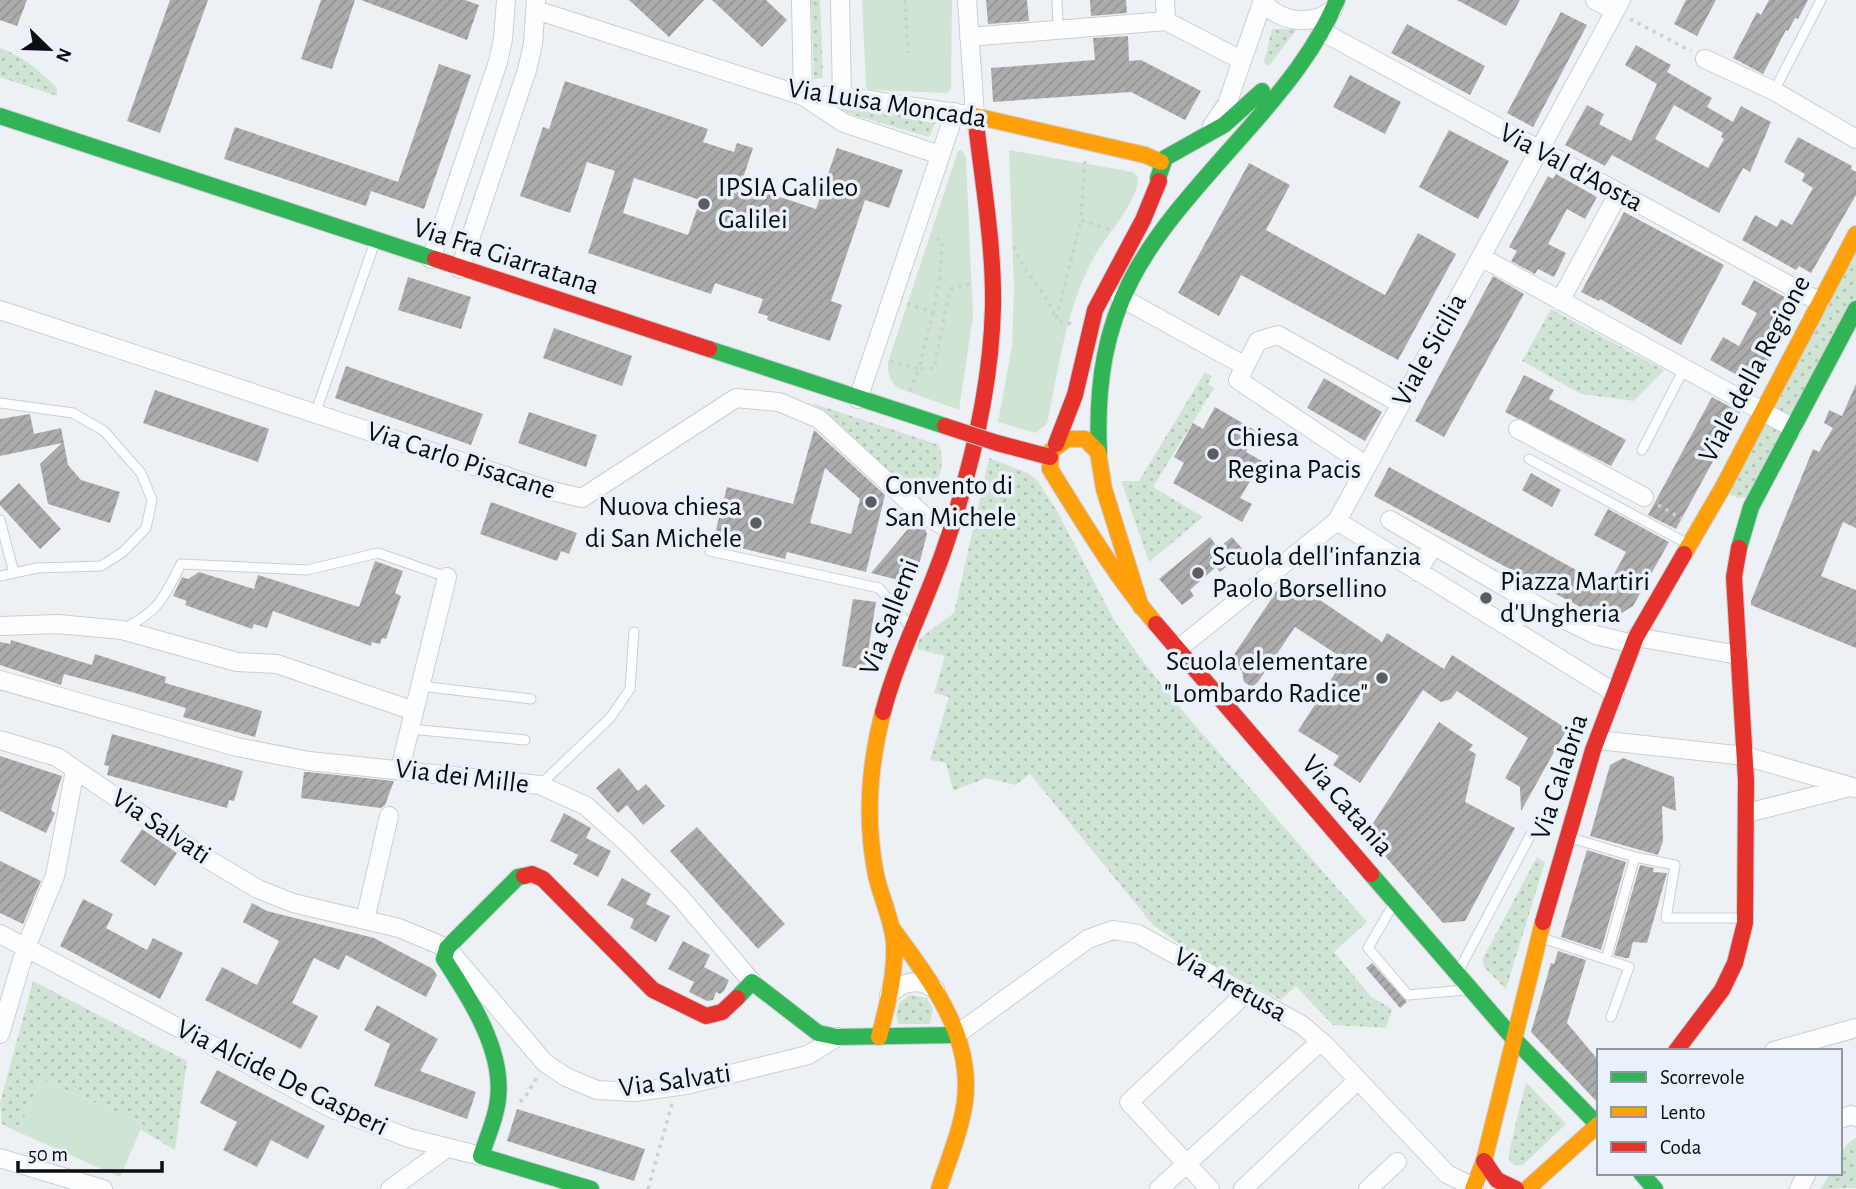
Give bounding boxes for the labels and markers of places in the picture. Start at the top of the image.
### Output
place label: IPSIA Galileo Galilei [718,174,858,234]
marker: IPSIA Galileo Galilei [696,196,712,212]
place label: Chiesa Regina Pacis [1227,424,1361,484]
marker: Chiesa Regina Pacis [1205,446,1221,462]
place label: Convento di San Michele [885,472,1016,532]
place label: Nuova chiesa di San Michele [585,493,742,553]
marker: Convento di San Michele [863,494,879,510]
marker: Nuova chiesa di San Michele [748,515,764,531]
place label: Scuola dell'infanzia Paolo Borsellino [1212,543,1421,603]
marker: Scuola dell'infanzia Paolo Borsellino [1190,565,1206,581]
place label: Piazza Martiri d'Ungheria [1500,568,1650,628]
marker: Piazza Martiri d'Ungheria [1478,590,1494,606]
place label: Scuola elementare "Lombardo Radice" [1164,648,1368,708]
marker: Scuola elementare "Lombardo Radice" [1374,670,1390,686]

